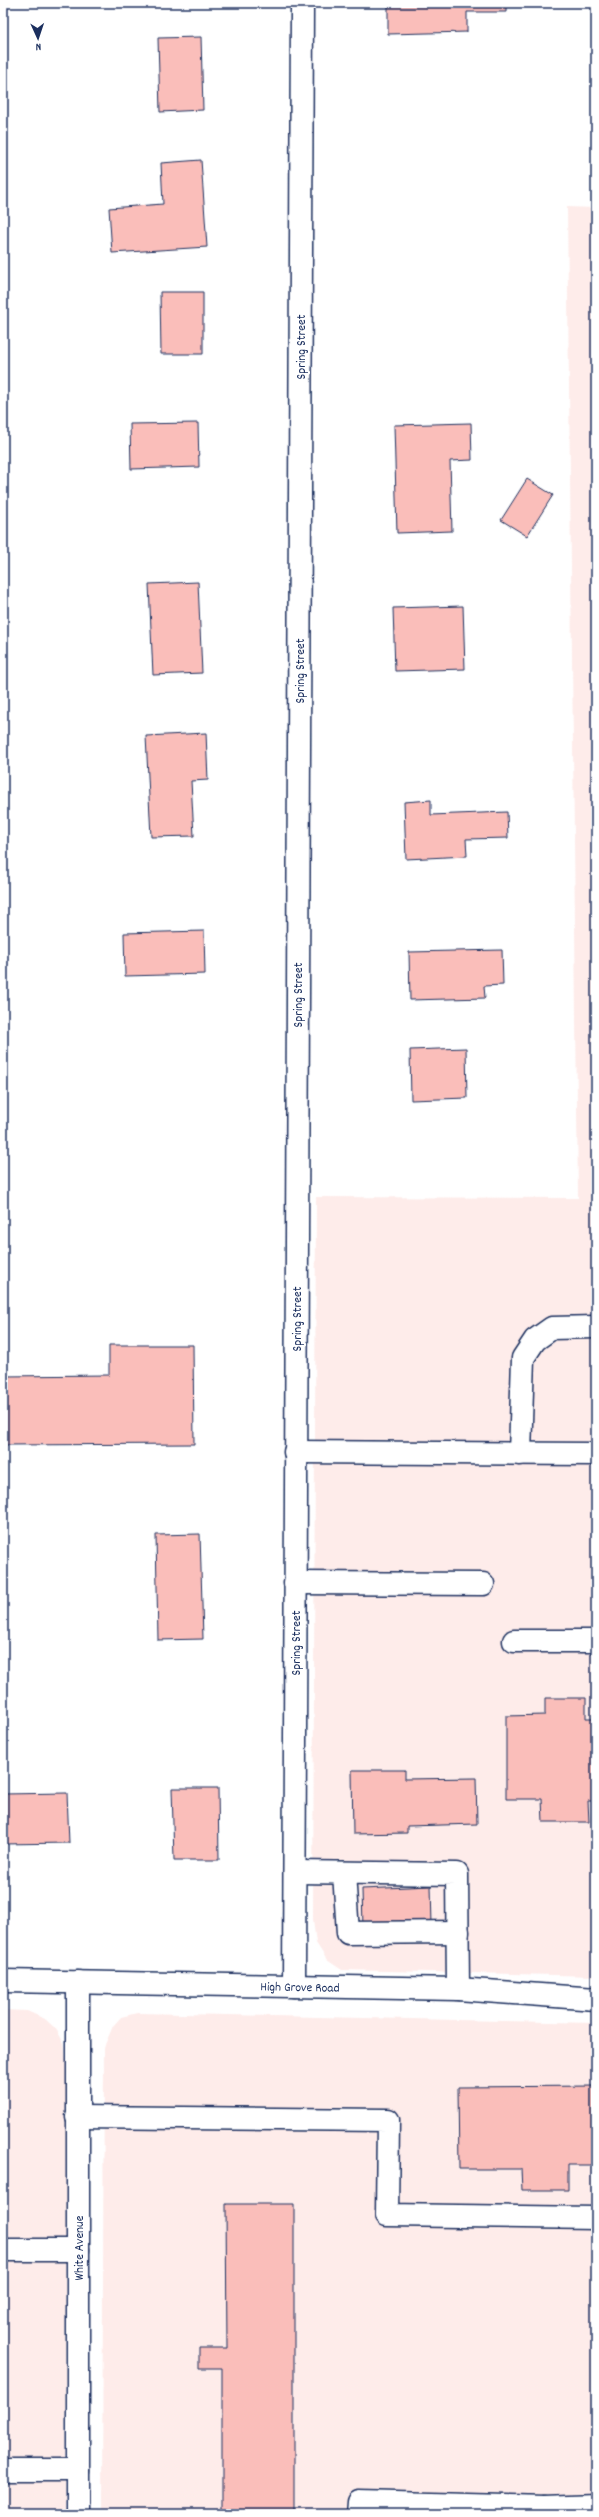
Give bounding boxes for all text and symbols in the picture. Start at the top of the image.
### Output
north arrow [18,18,58,58]
text: N [35,38,42,54]
street label: Spring Street [293,314,312,380]
street label: Spring Street [292,638,311,704]
street label: Spring Street [290,962,309,1028]
street label: Spring Street [289,1286,308,1352]
street label: Spring Street [288,1610,307,1676]
street label: High Grove Road [260,1978,340,1999]
street label: White Avenue [71,2215,90,2280]

